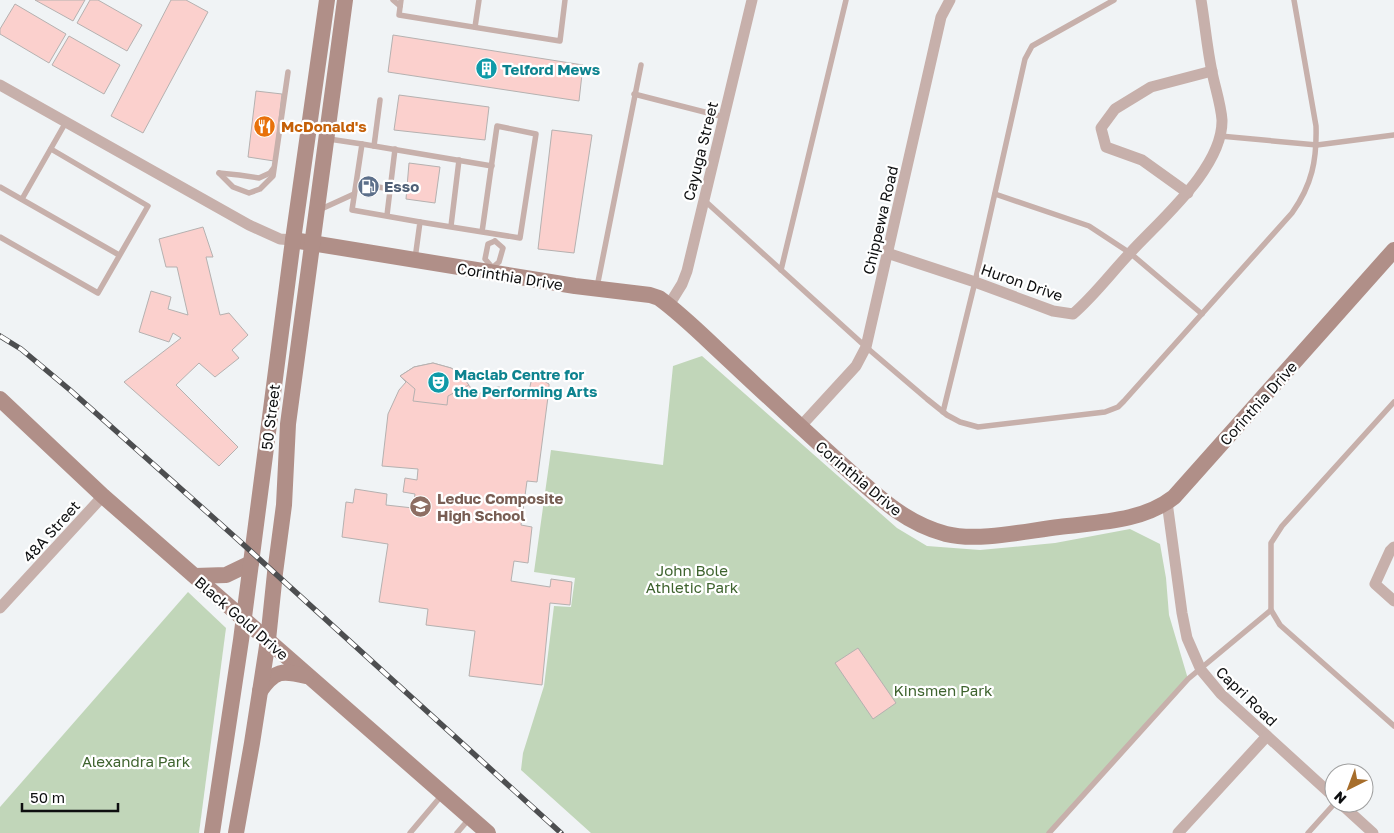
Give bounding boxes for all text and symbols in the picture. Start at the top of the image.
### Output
building icon: Telford Mews [474,57,498,81]
place label: Telford Mews [502,60,600,78]
street label: Cayuga Street [679,99,721,203]
restaurant icon: McDonald's [253,114,277,138]
place label: McDonald's [281,117,367,135]
street label: Chippewa Road [859,164,901,276]
fuel station icon: Esso [356,174,380,198]
place label: Esso [384,177,419,195]
street label: Corinthia Drive [456,259,564,293]
street label: Huron Drive [979,260,1066,304]
street label: Corinthia Drive [1216,357,1301,449]
place label: Maclab Centre for the Performing Arts [454,365,597,400]
theatre icon: Maclab Centre for the Performing Arts [426,371,450,395]
street label: 50 Street [257,383,283,451]
street label: Corinthia Drive [812,437,906,519]
place label: Leduc Composite High School [437,489,563,524]
school or university icon: Leduc Composite High School [409,495,433,519]
street label: 48A Street [19,497,83,565]
park label: John Bole Athletic Park [646,561,739,596]
street label: Black Gold Drive [192,572,293,664]
street label: Capri Road [1213,662,1281,730]
park label: Kinsmen Park [894,681,993,699]
park label: Alexandra Park [82,752,191,770]
north arrow [1324,763,1374,813]
scale bar [22,780,119,812]
text: 50 m [30,788,65,806]
text: N [1330,788,1350,808]

